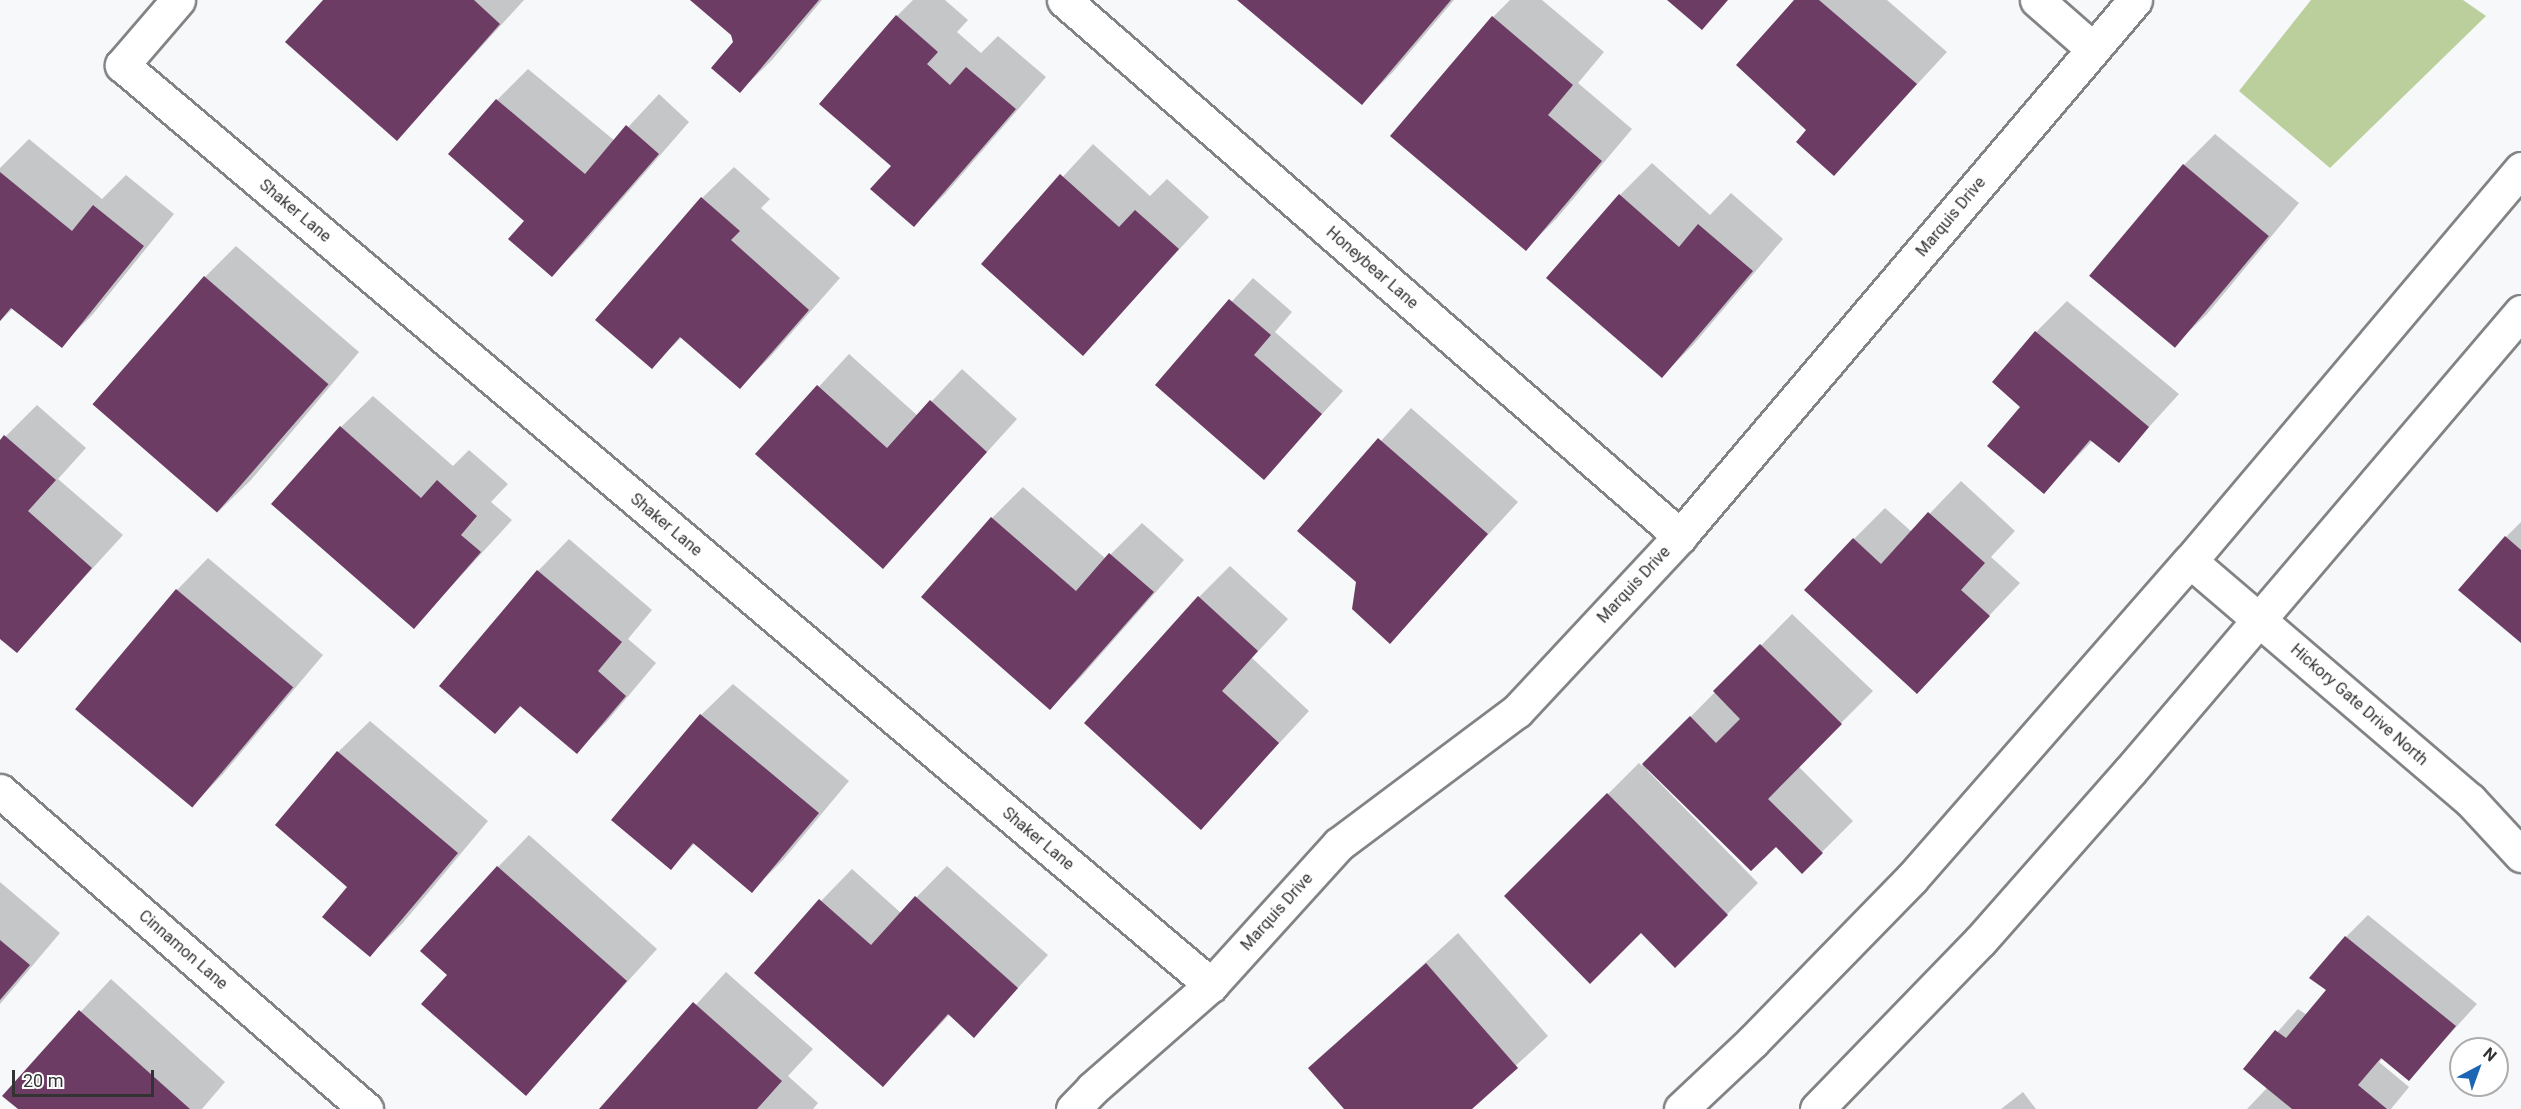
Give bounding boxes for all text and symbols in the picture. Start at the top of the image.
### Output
street label: Marquis Drive [1912,173,1990,261]
street label: Shaker Lane [255,176,335,246]
street label: Honeybear Lane [1322,223,1422,313]
street label: Shaker Lane [626,490,706,560]
street label: Marquis Drive [1594,543,1674,627]
street label: Hickory Gate Drive North [2286,640,2432,770]
street label: Shaker Lane [998,804,1078,874]
street label: Marquis Drive [1237,869,1317,955]
street label: Cinnamon Lane [135,906,231,994]
north arrow [2449,1037,2509,1097]
text: N [2479,1044,2500,1065]
scale bar [15,1058,158,1096]
text: 20 m [23,1070,63,1091]

